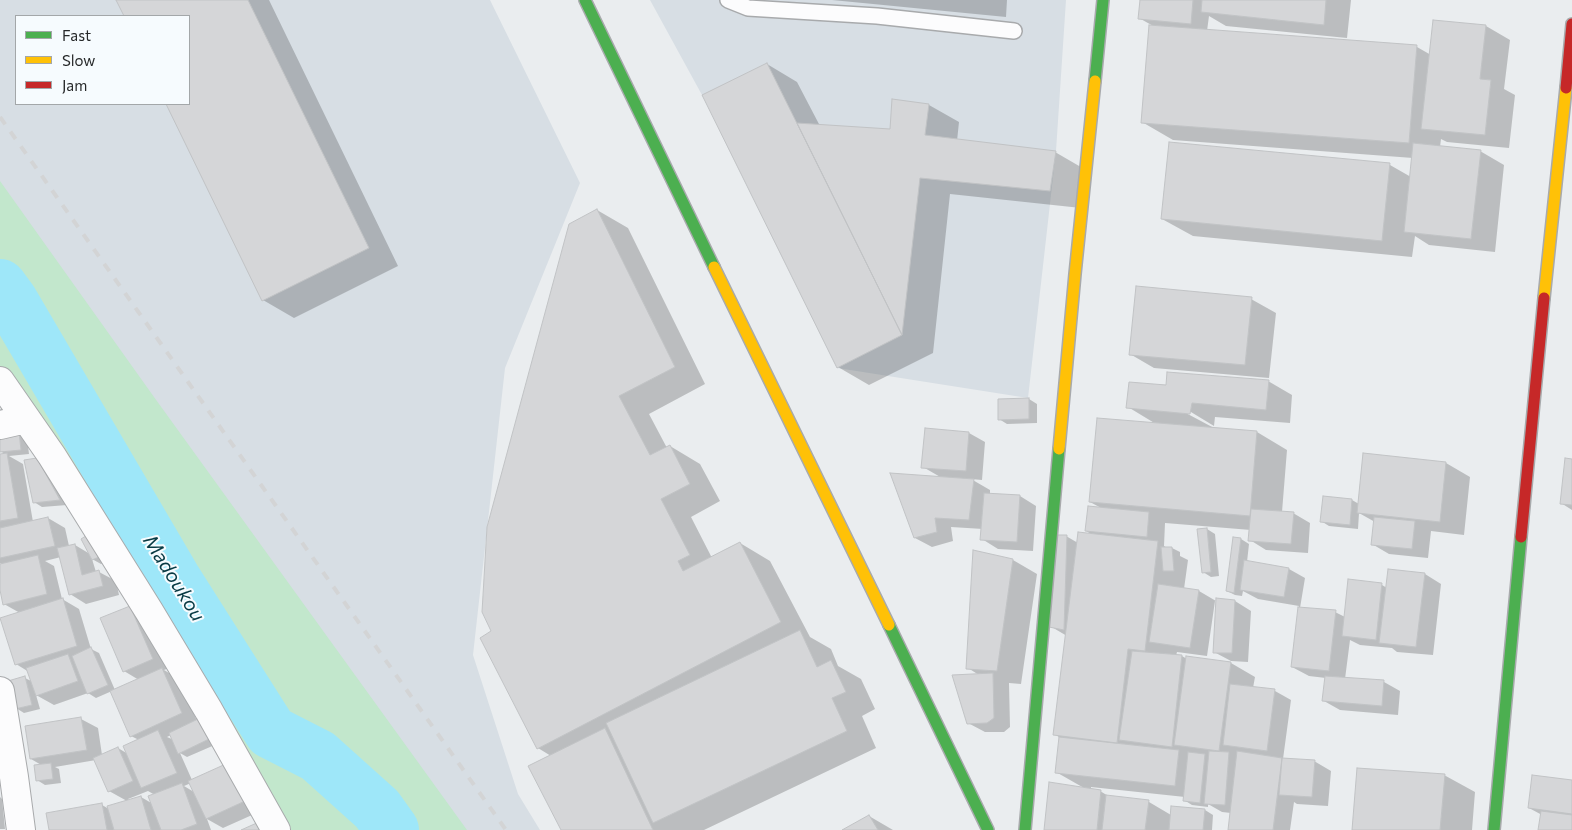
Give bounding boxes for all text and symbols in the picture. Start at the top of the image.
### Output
legend [15,15,190,105]
text: Fast [62,26,91,44]
text: Slow [62,51,95,69]
text: Jam [62,76,87,94]
water label: Madoukou [138,530,210,626]

